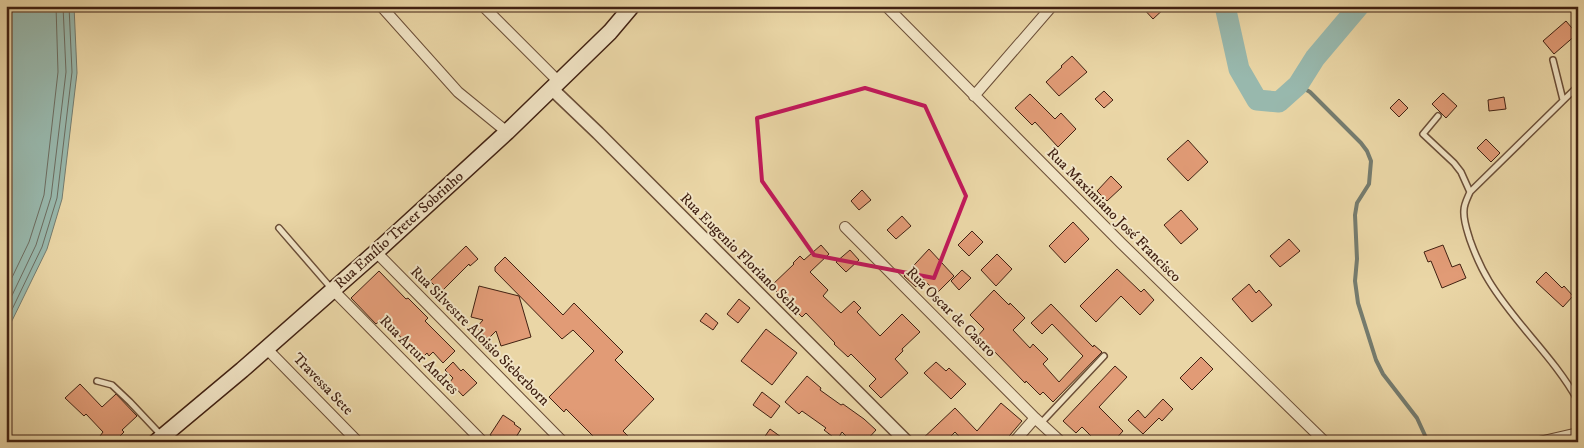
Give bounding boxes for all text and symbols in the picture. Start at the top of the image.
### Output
street label: Rua Maximiano José Francisco [1043,144,1185,286]
street label: Rua Emílio Treter Sobrinho [330,167,468,293]
street label: Rua Eugenio Floriano Sehn [676,189,806,319]
street label: Rua Silvestre Aloisio Sieberborn [406,262,554,410]
street label: Rua Oscar de Castro [902,263,1000,361]
street label: Rua Artur Andres [375,311,463,399]
street label: Travessa Sete [289,349,357,419]

